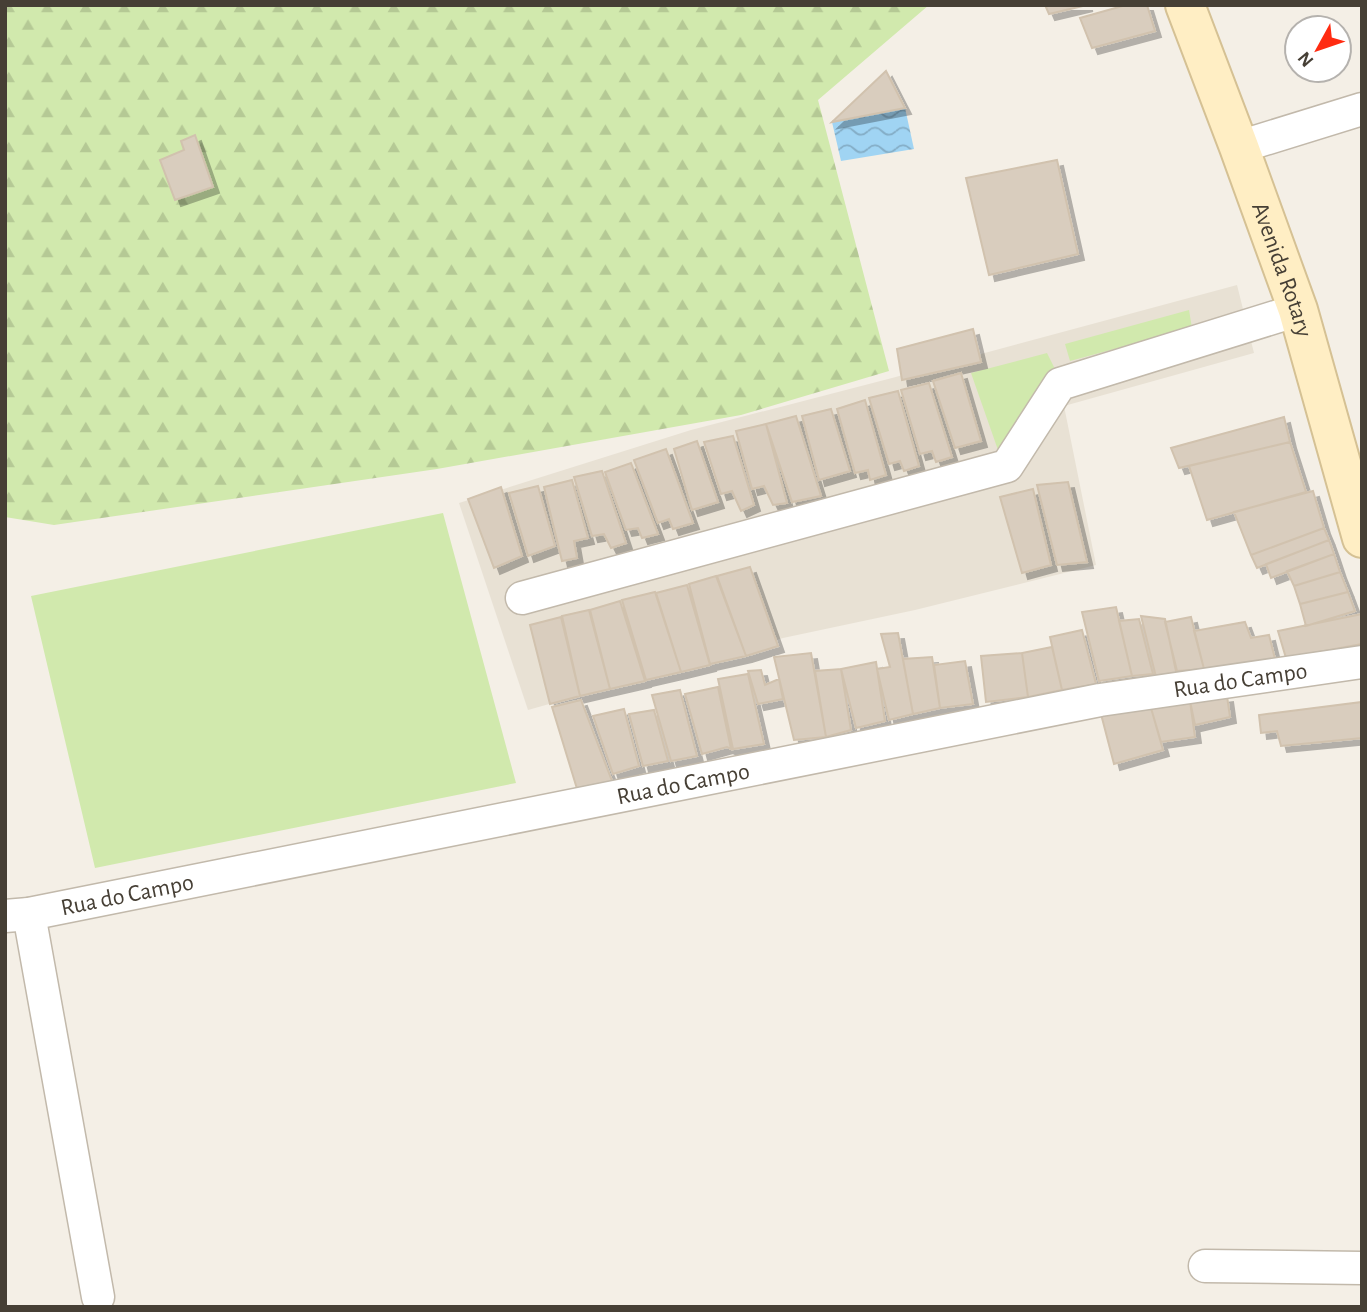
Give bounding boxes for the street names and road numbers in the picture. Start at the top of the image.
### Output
street label: Avenida Rotary [1247,199,1316,340]
street label: Rua do Campo [1172,659,1309,702]
street label: Rua do Campo [615,759,752,809]
street label: Rua do Campo [59,870,196,920]

